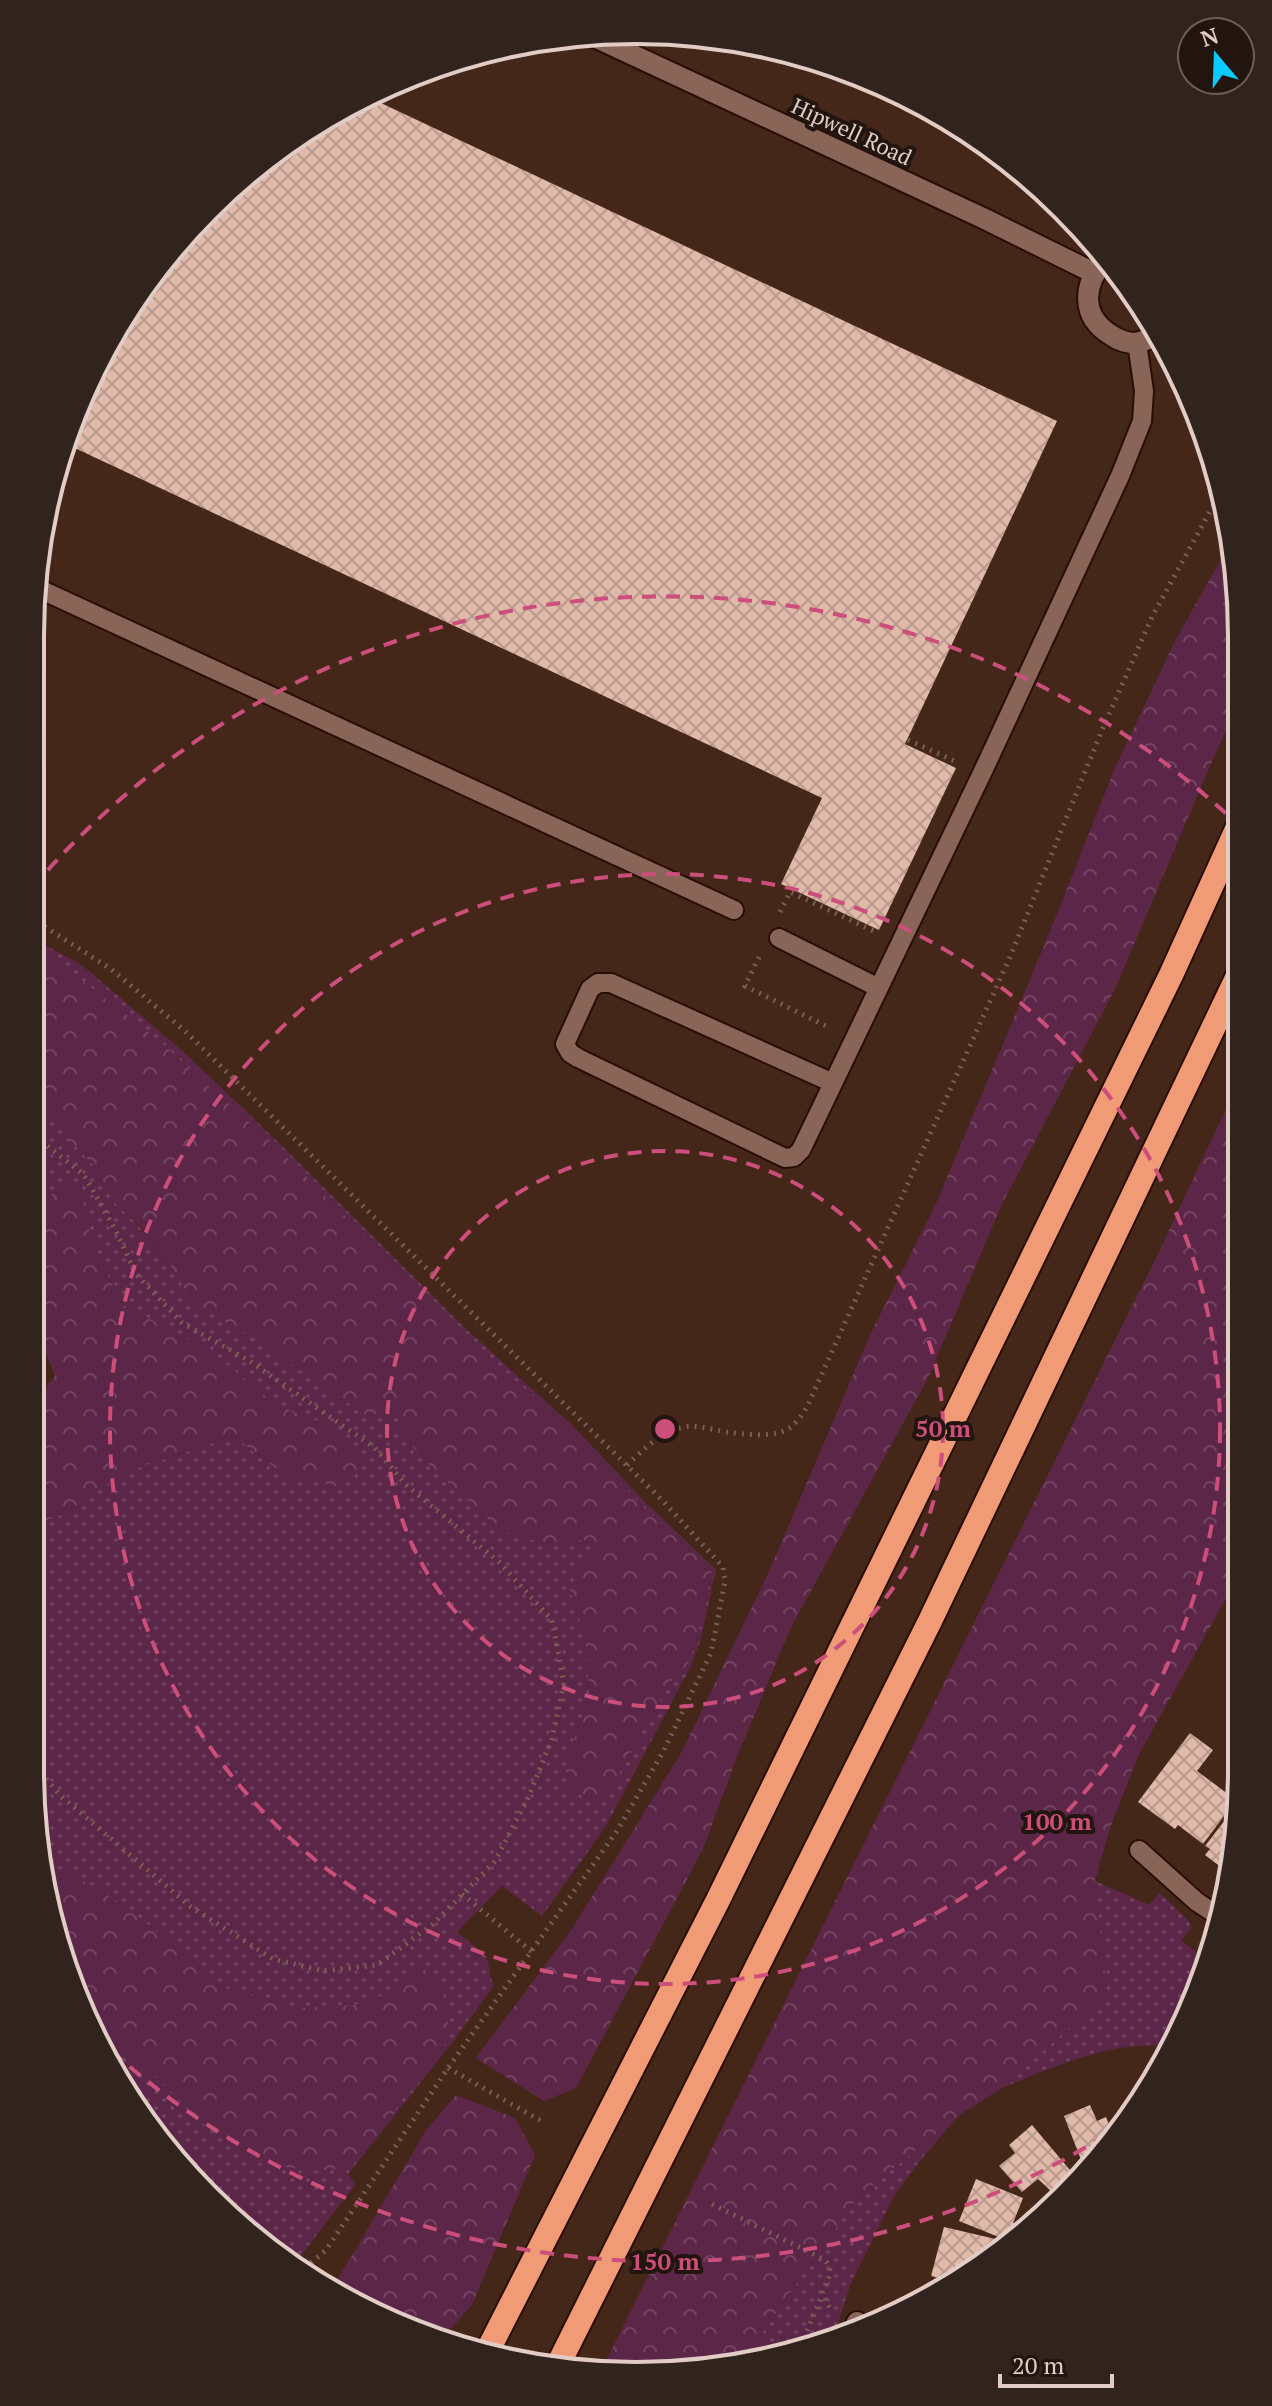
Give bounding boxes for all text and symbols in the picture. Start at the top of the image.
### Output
north arrow [1176,16,1256,96]
text: N [1197,20,1222,53]
street label: Hipwell Road [787,91,917,171]
text: 50 m [915,1412,971,1444]
centre of rings [651,1415,679,1443]
text: 100 m [1022,1805,1092,1837]
text: 150 m [630,2245,700,2277]
scale bar [1000,2338,1112,2388]
text: 20 m [1012,2349,1064,2381]

